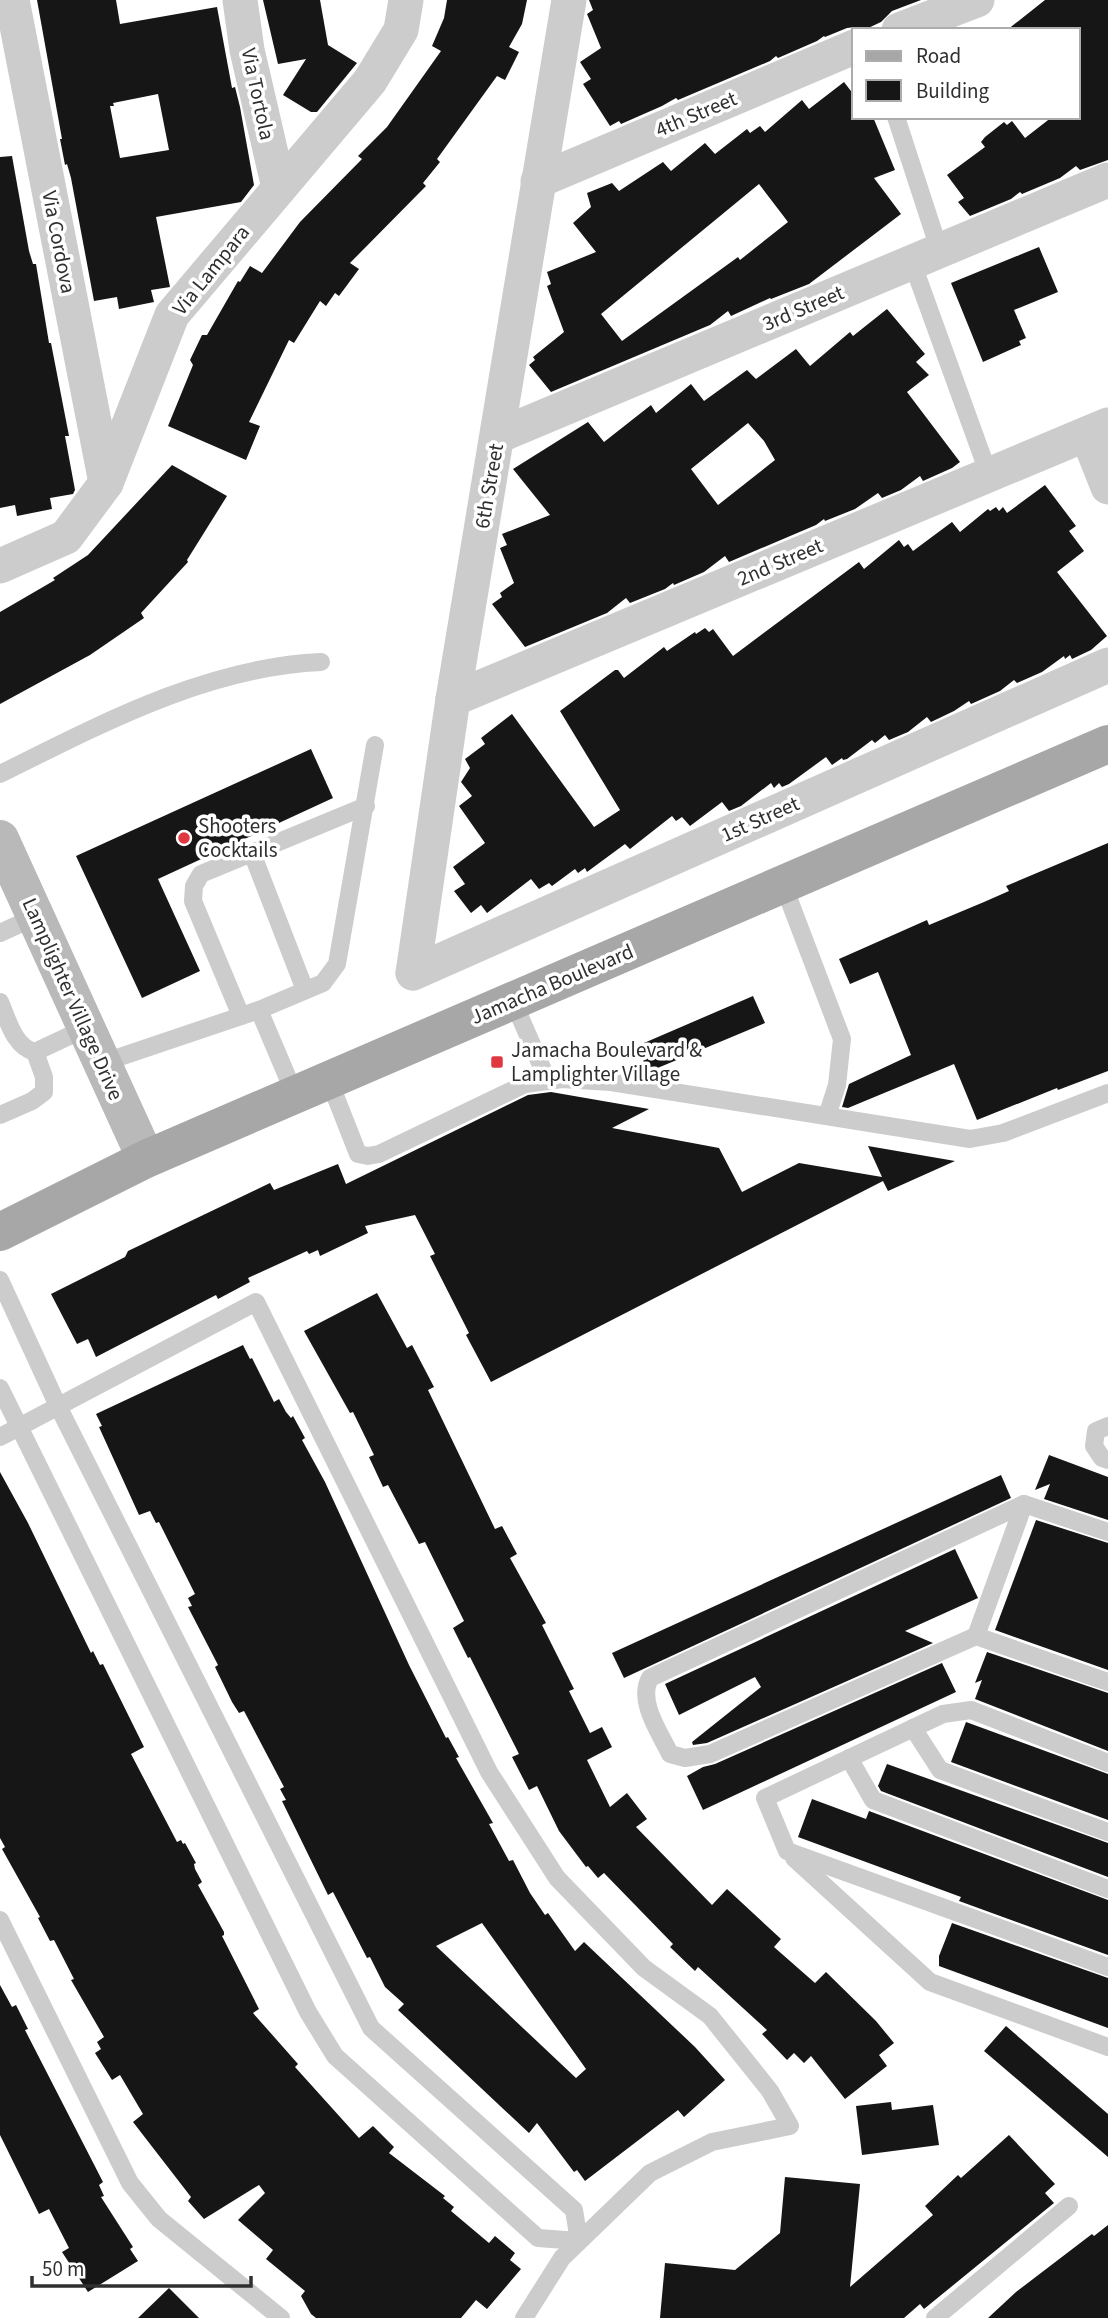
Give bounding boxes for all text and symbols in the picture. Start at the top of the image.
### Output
legend [852,28,1080,119]
text: Road [916,41,961,71]
street label: Via Tortola [234,45,282,143]
text: Building [916,76,990,106]
street label: 4th Street [651,83,741,145]
street label: Via Cordova [34,188,84,296]
street label: Via Lampara [165,218,257,322]
street label: 3rd Street [758,277,848,339]
street label: 6th Street [467,441,511,531]
street label: 2nd Street [733,531,827,593]
street label: 1st Street [716,788,804,850]
place label: Shooters Cocktails [198,811,278,865]
marker: Shooters Cocktails [176,830,192,846]
street label: Lamplighter Village Drive [15,893,131,1105]
street label: Jamacha Boulevard [466,936,638,1032]
place label: Jamacha Boulevard & Lamplighter Village [511,1035,702,1089]
marker: Jamacha Boulevard & Lamplighter Village [489,1054,505,1070]
scale bar [32,2244,250,2288]
text: 50 m [42,2254,84,2284]

